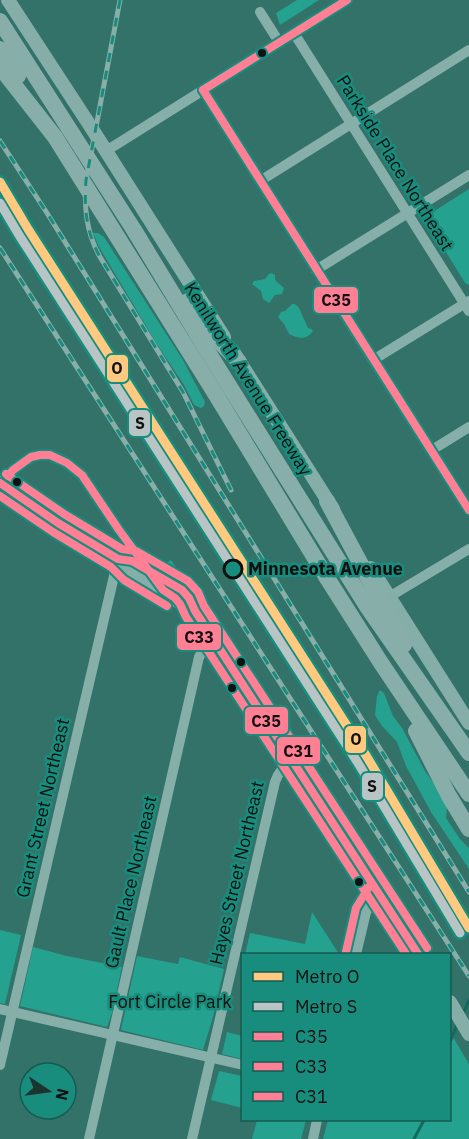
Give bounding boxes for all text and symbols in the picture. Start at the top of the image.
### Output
unlabelled marker [256,47,268,59]
street label: Parkside Place Northeast [332,71,459,255]
street label: Kenilworth Avenue Freeway [179,278,318,480]
line badge: C35 [313,286,359,314]
text: C35 [321,290,351,310]
line badge: O [106,354,129,383]
text: O [111,358,123,378]
line badge: S [128,409,151,437]
text: S [135,413,145,433]
unlabelled marker [11,476,23,488]
place label: Minnesota Avenue [248,557,403,580]
marker: Minnesota Avenue [223,559,243,579]
line badge: C33 [176,623,222,651]
text: C33 [184,627,214,647]
unlabelled marker [235,656,247,668]
unlabelled marker [226,682,238,694]
line badge: C35 [244,706,289,735]
text: C35 [251,711,281,731]
street label: Grant Street Northeast [11,716,74,900]
line badge: O [344,725,367,754]
text: O [350,729,362,749]
line badge: C31 [276,736,321,765]
text: C31 [283,741,313,761]
line badge: S [361,772,384,801]
text: S [367,776,377,796]
street label: Hayes Street Northeast [204,779,269,967]
street label: Gault Place Northeast [99,793,162,971]
unlabelled marker [353,876,365,888]
legend [241,953,451,1121]
text: Metro O [295,965,359,988]
park label: Fort Circle Park [108,990,232,1013]
text: Metro S [295,995,357,1018]
text: C35 [295,1025,328,1048]
text: C33 [295,1055,328,1078]
north arrow [18,1061,78,1121]
text: C31 [295,1085,328,1108]
text: N [52,1086,74,1102]

